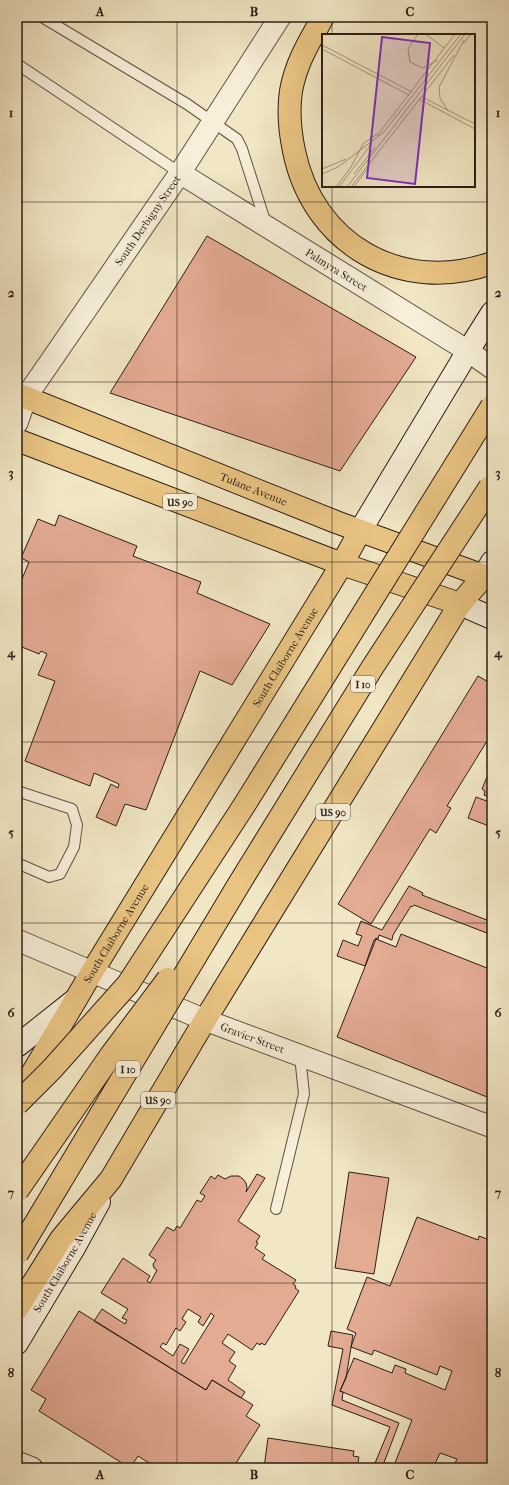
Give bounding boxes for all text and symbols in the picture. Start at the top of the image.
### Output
text: A [95,4,105,19]
text: B [250,4,259,19]
text: C [406,4,415,19]
inset map [322,34,475,187]
text: 1 [9,105,14,120]
text: 1 [496,105,501,120]
street label: South Derbigny Street [112,173,184,268]
street label: Palmyra Street [303,246,370,294]
text: 2 [8,285,15,300]
text: 2 [495,285,502,300]
text: 3 [8,465,14,481]
text: 3 [495,465,501,481]
street label: Tulane Avenue [218,470,289,509]
road number: US 90 [163,494,197,510]
street label: South Claiborne Avenue [250,605,321,709]
text: 4 [6,645,16,661]
text: 4 [493,645,503,661]
road number: I 10 [351,676,375,692]
road number: US 90 [316,804,350,820]
text: 5 [8,825,14,840]
text: 5 [495,825,501,840]
street label: South Claiborne Avenue [81,881,152,986]
text: 6 [7,1005,15,1020]
text: 6 [494,1005,502,1020]
street label: Gravier Street [218,1020,286,1056]
road number: I 10 [116,1061,140,1077]
road number: US 90 [141,1092,175,1108]
text: 7 [7,1185,15,1200]
text: 7 [494,1185,502,1200]
street label: South Claiborne Avenue [31,1209,100,1315]
text: 8 [8,1365,15,1380]
text: 8 [495,1365,502,1380]
text: A [95,1467,105,1482]
text: B [250,1467,259,1482]
text: C [406,1467,415,1482]

